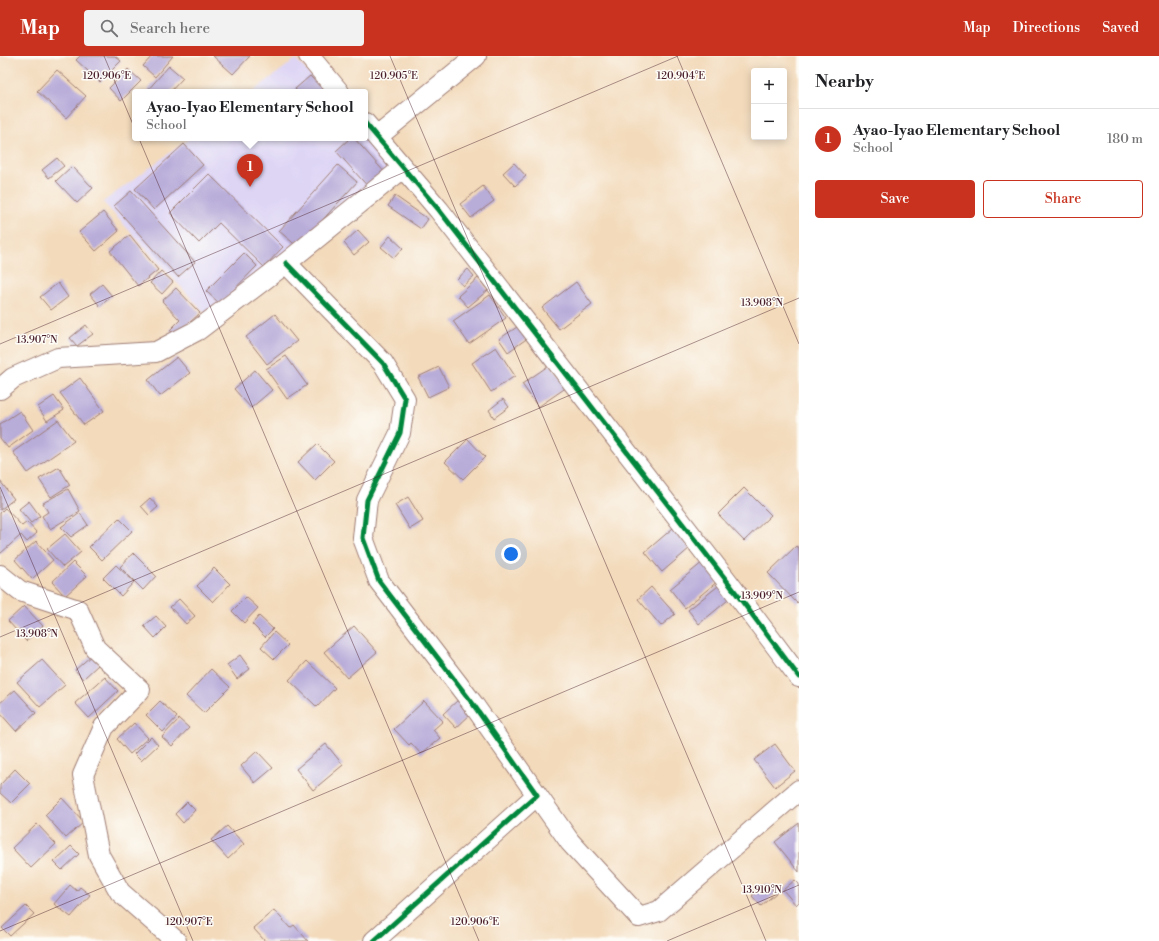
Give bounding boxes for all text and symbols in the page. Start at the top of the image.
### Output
search box [84,10,364,46]
text: Map [20,16,60,40]
icon: search [98,17,120,39]
text: Search here [130,19,210,38]
text: Map [963,19,991,37]
text: Directions [1013,19,1080,37]
text: Saved [1102,19,1139,37]
map controls [751,68,787,140]
button: + [751,68,787,104]
text: 120.906°E [83,70,131,82]
text: 120.905°E [370,70,418,82]
text: 120.904°E [657,70,705,82]
text: Nearby [815,71,874,93]
popup [132,89,368,141]
text: Ayao-Iyao Elementary School [146,98,354,117]
button: − [751,104,787,140]
text: School [146,117,187,133]
text: Ayao-Iyao Elementary School [853,121,1060,140]
text: 1 [825,131,831,147]
text: 180 m [1107,131,1143,147]
text: School [853,140,893,156]
pin: 1 [237,154,263,187]
button: Save [815,180,975,218]
button: Share [983,180,1143,218]
text: 13.908°N [741,297,784,309]
text: 13.907°N [17,334,58,346]
your location [501,544,521,564]
text: 13.909°N [741,590,784,602]
text: 13.908°N [16,628,59,640]
text: 13.910°N [742,884,782,896]
text: 120.907°E [165,916,213,928]
text: 120.906°E [451,916,499,928]

